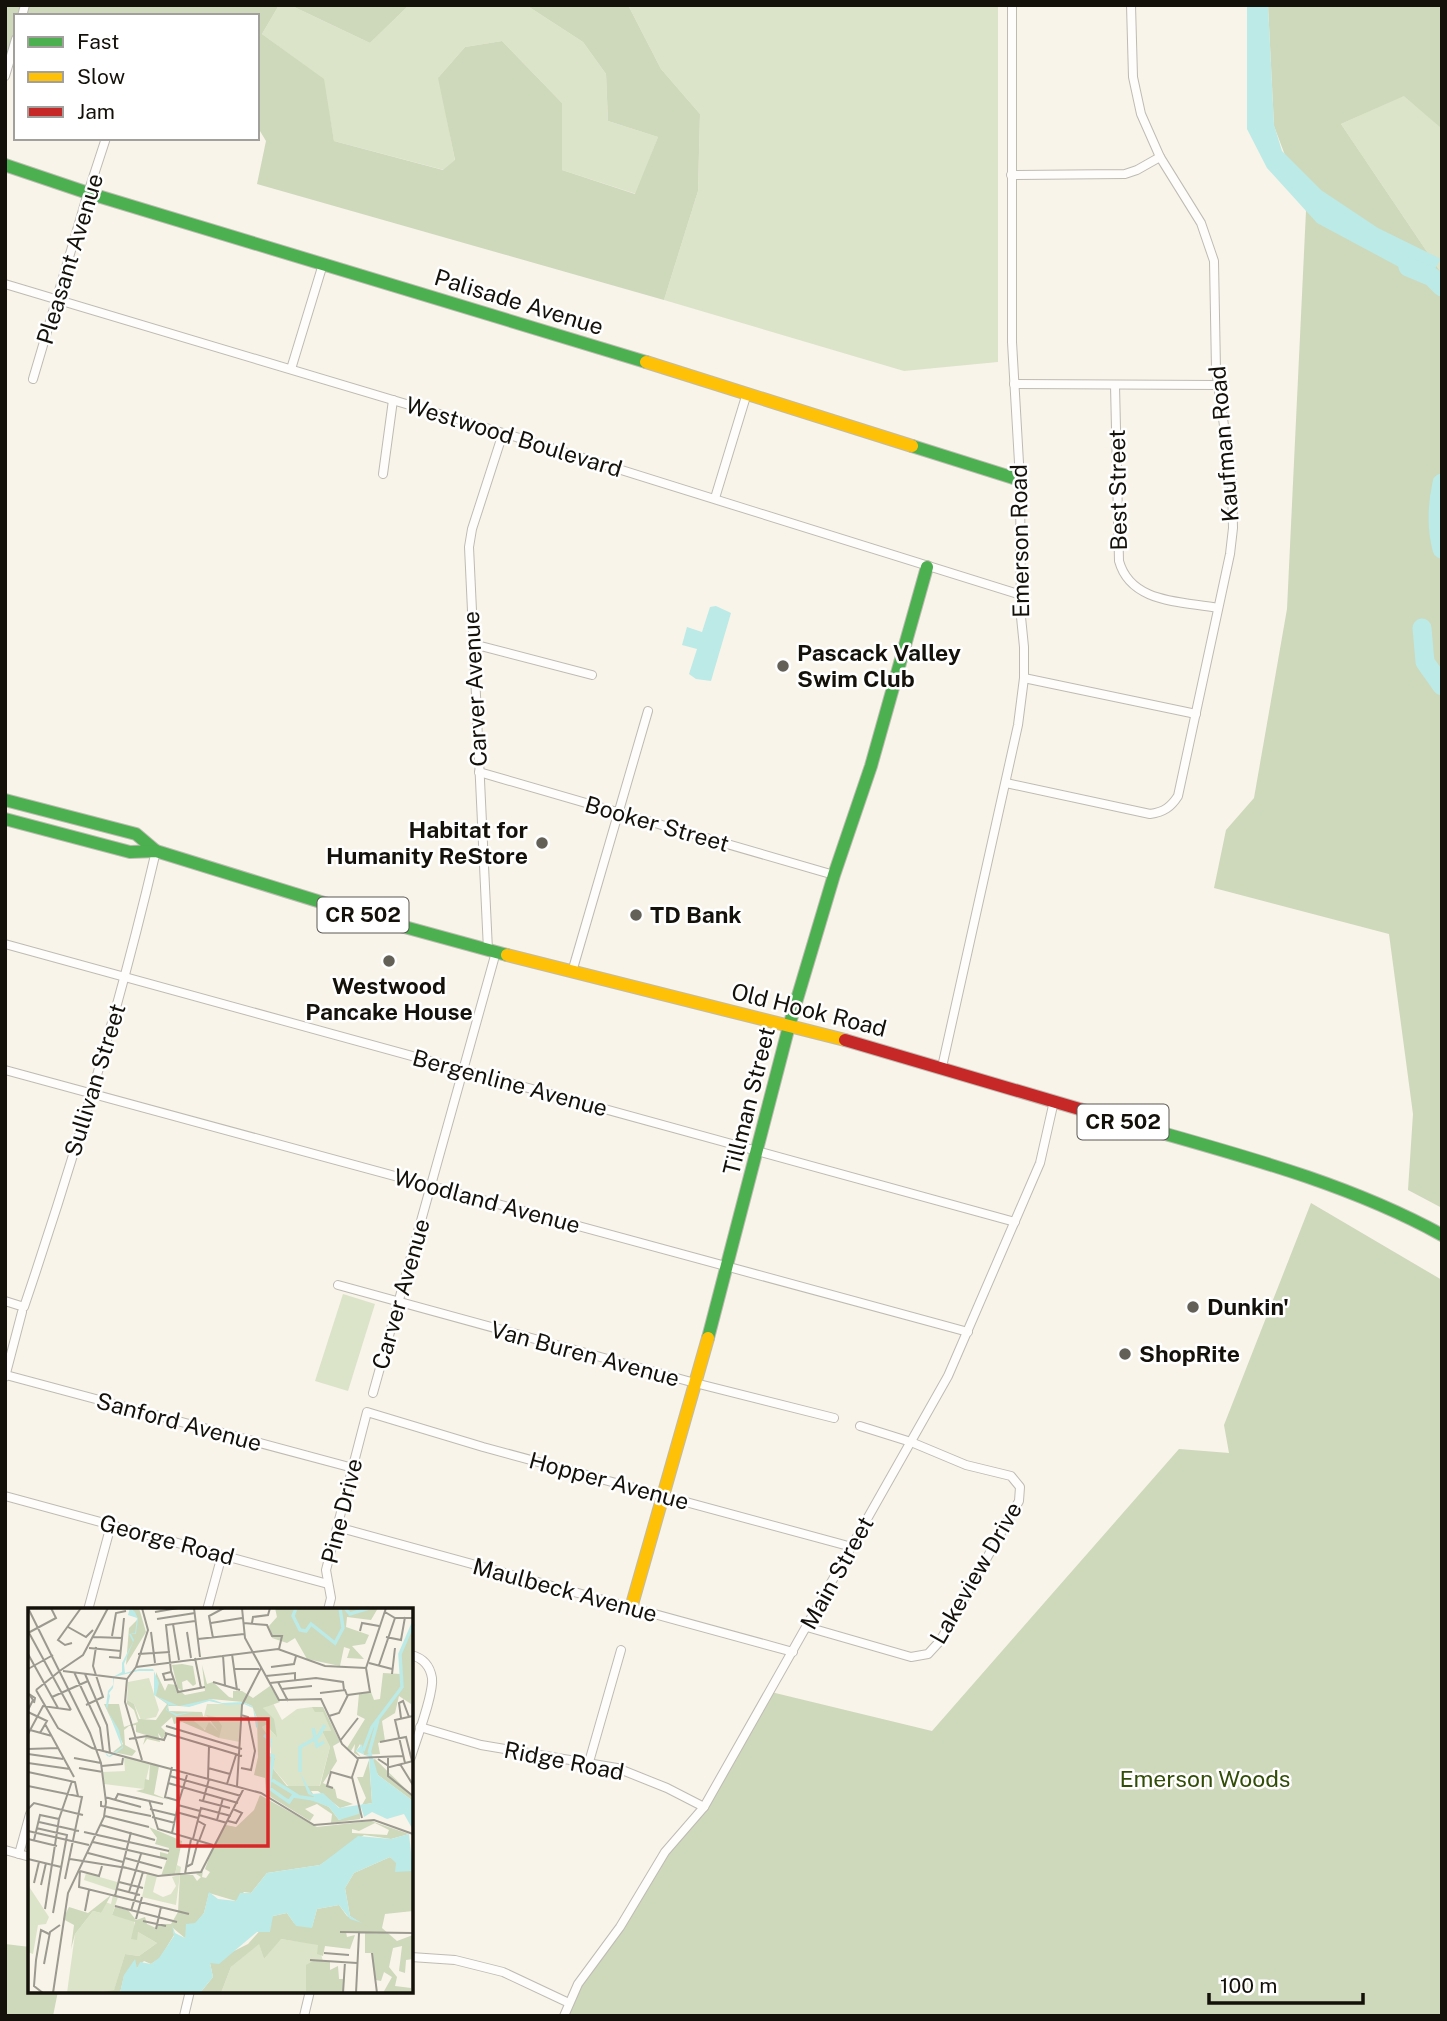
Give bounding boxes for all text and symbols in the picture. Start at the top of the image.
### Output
legend [14,14,259,140]
text: Fast [77,29,119,54]
text: Slow [77,64,125,89]
text: Jam [77,99,115,124]
street label: Pleasant Avenue [31,170,108,348]
street label: Palisade Avenue [431,263,607,340]
street label: Kaufman Road [1203,365,1244,523]
street label: Westwood Boulevard [403,391,626,482]
street label: Best Street [1103,429,1132,551]
street label: Emerson Road [1005,464,1034,618]
street label: Carver Avenue [457,611,492,767]
place label: Pascack Valley Swim Club [797,639,961,692]
marker: Pascack Valley Swim Club [775,658,791,674]
street label: Booker Street [582,790,732,857]
place label: Habitat for Humanity ReStore [326,816,528,869]
marker: Habitat for Humanity ReStore [534,835,550,851]
road number: CR 502 [318,898,408,932]
place label: TD Bank [650,901,742,928]
marker: TD Bank [628,907,644,923]
marker: Westwood Pancake House [381,953,397,969]
place label: Westwood Pancake House [305,972,473,1025]
street label: Old Hook Road [729,977,889,1042]
street label: Sullivan Street [58,1000,131,1159]
street label: Tillman Street [717,1024,780,1178]
street label: Bergenline Avenue [410,1043,611,1122]
road number: CR 502 [1078,1104,1168,1140]
street label: Woodland Avenue [391,1163,583,1238]
street label: Carver Avenue [366,1215,435,1372]
place label: Dunkin' [1207,1293,1289,1320]
marker: Dunkin' [1185,1299,1201,1315]
street label: Van Buren Avenue [488,1315,683,1392]
place label: ShopRite [1139,1340,1240,1367]
marker: ShopRite [1117,1346,1133,1362]
street label: Sanford Avenue [94,1386,265,1457]
street label: Hopper Avenue [526,1446,692,1515]
street label: Pine Drive [315,1456,368,1566]
street label: Lakeview Drive [924,1497,1027,1649]
street label: George Road [97,1509,237,1570]
street label: Main Street [794,1512,879,1634]
street label: Maulbeck Avenue [470,1552,660,1627]
inset map [28,1608,413,1993]
street label: Ridge Road [502,1736,626,1785]
park label: Emerson Woods [1119,1765,1291,1792]
scale bar [1209,1962,1363,2006]
text: 100 m [1220,1973,1277,1998]

